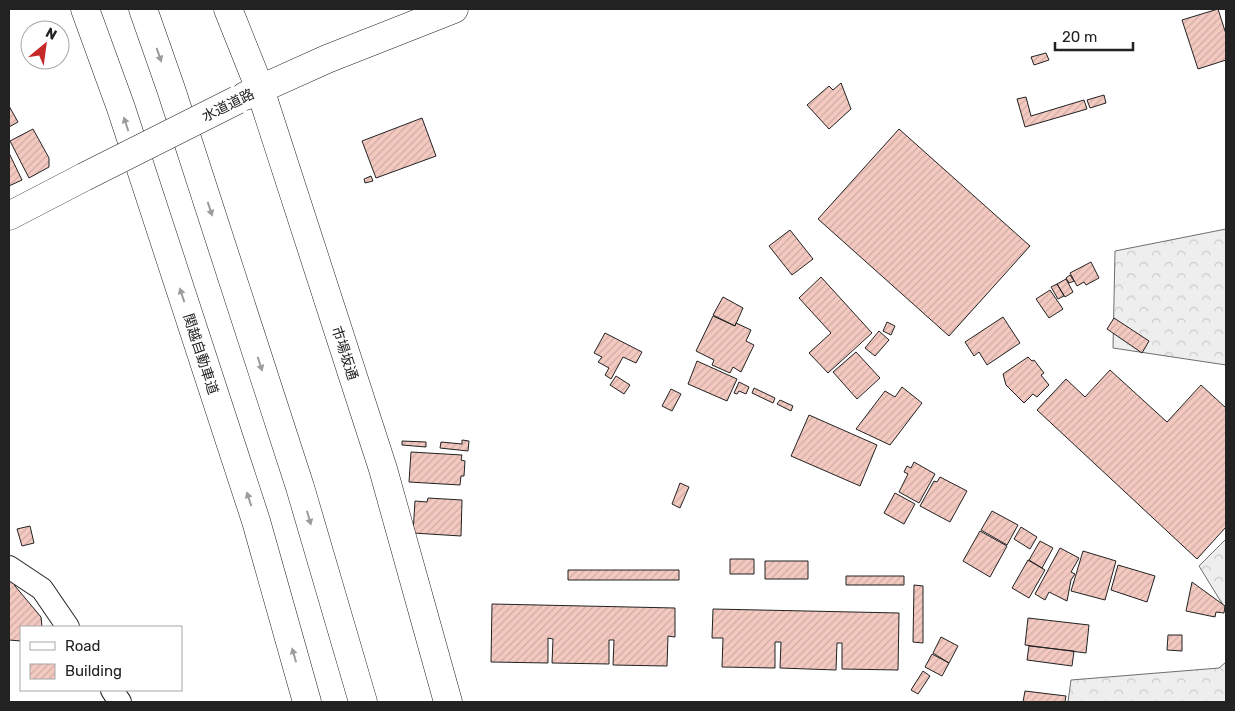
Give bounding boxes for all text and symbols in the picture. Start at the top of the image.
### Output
north arrow [20,20,70,70]
scale bar [1055,20,1132,52]
text: N [43,24,60,44]
text: 20 m [1062,28,1097,46]
one-way arrow [155,48,163,63]
street label: 水道道路 [199,86,257,125]
one-way arrow [122,116,130,131]
one-way arrow [206,202,214,217]
one-way arrow [178,287,185,302]
street label: 関越自動車道 [179,312,222,397]
street label: 市場坂通 [328,324,361,382]
one-way arrow [257,356,264,371]
one-way arrow [244,492,252,507]
one-way arrow [306,511,314,526]
legend [20,626,182,691]
text: Road [65,637,101,655]
one-way arrow [289,648,297,663]
text: Building [65,662,122,680]

